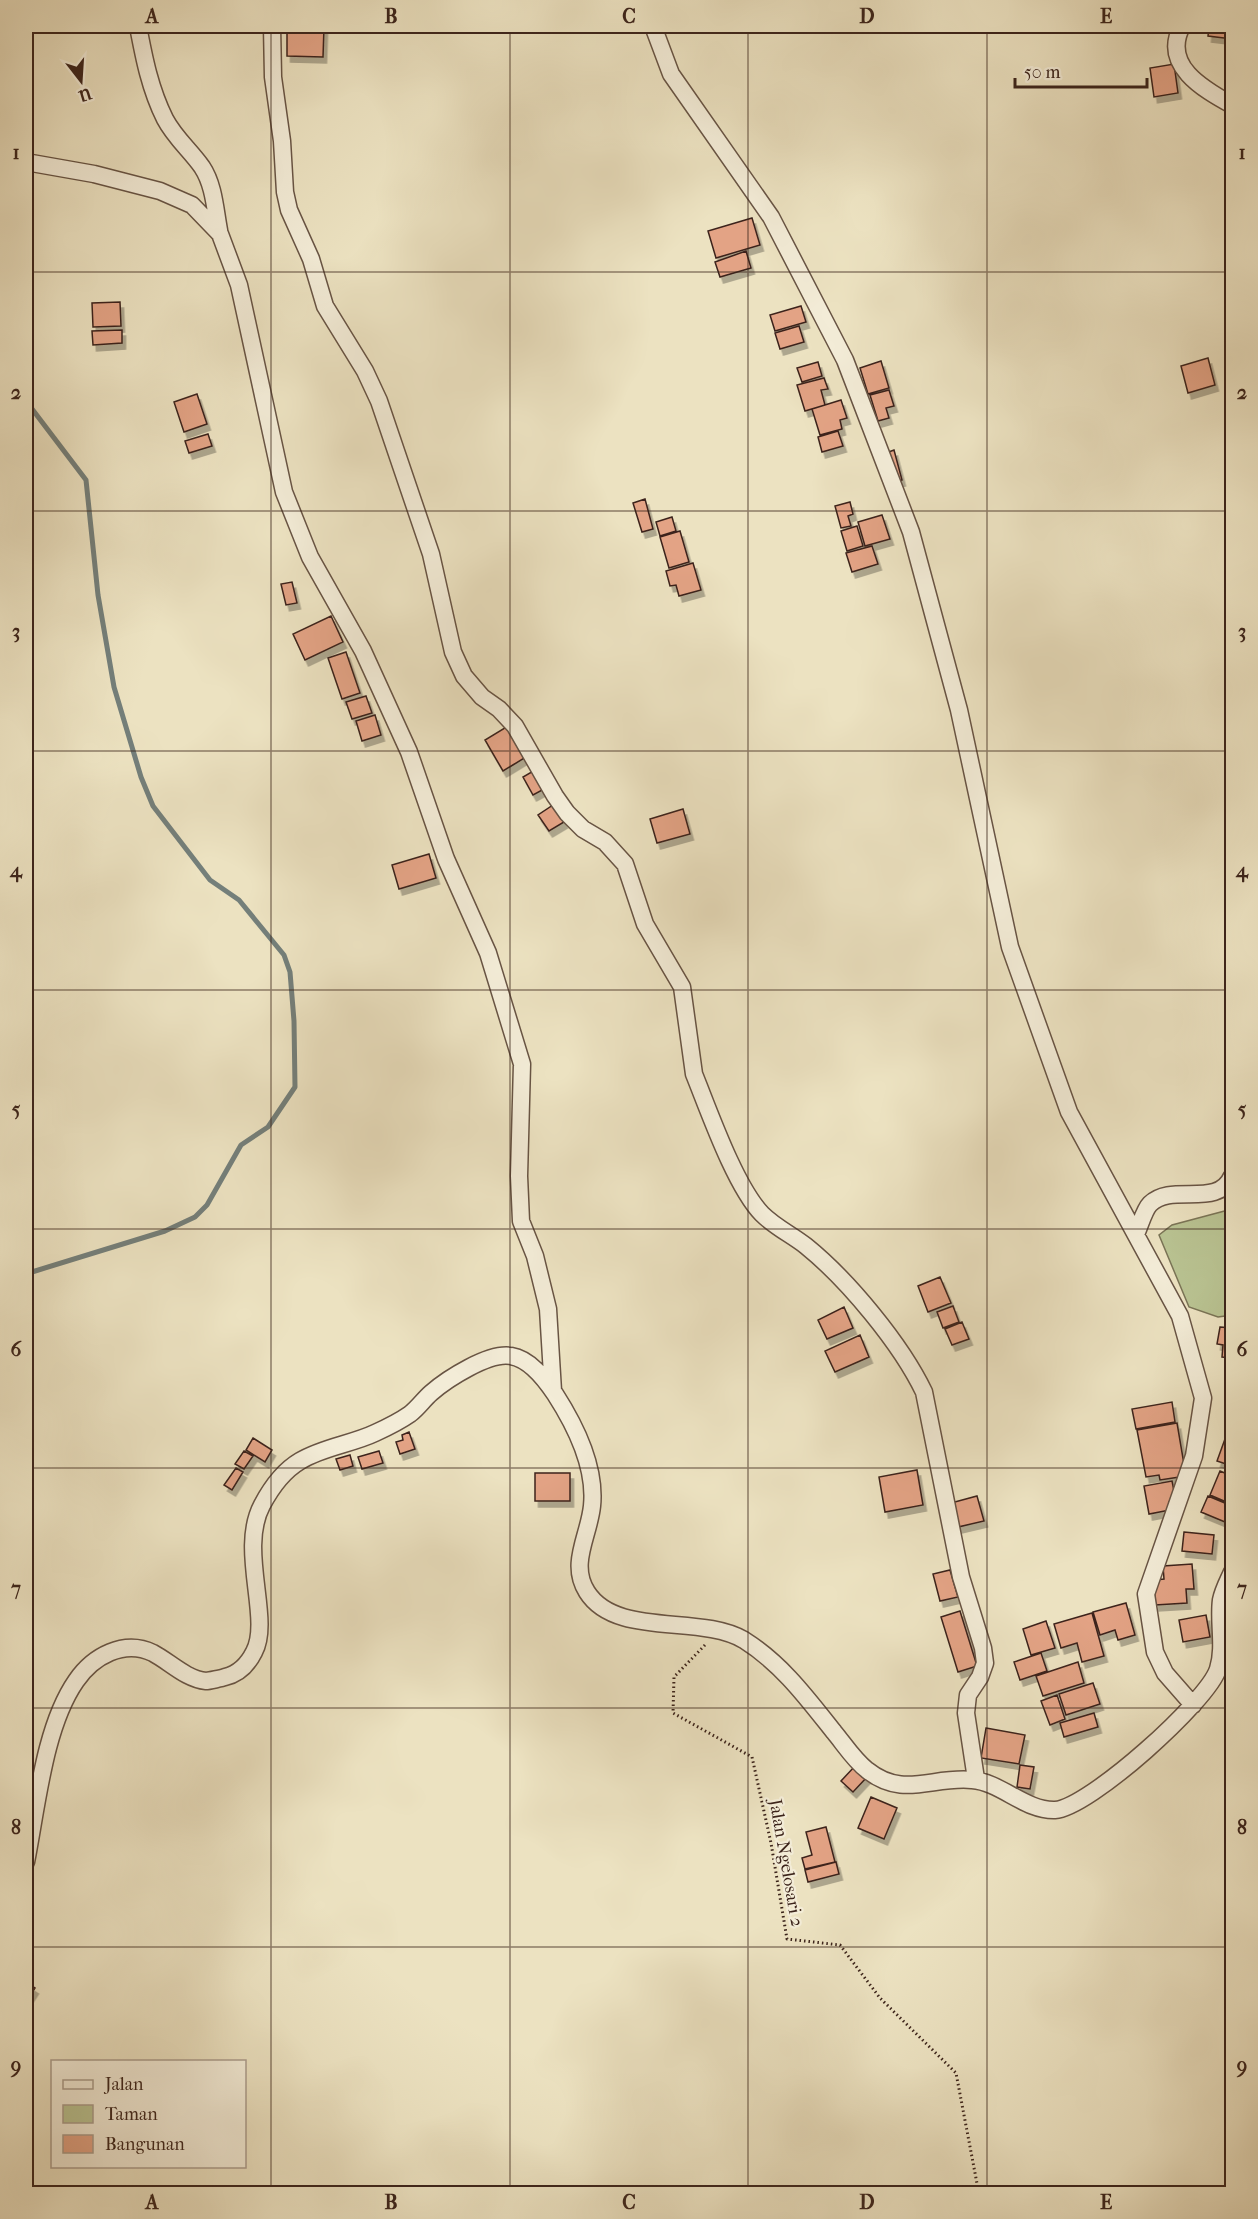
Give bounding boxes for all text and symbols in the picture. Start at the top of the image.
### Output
text: A [144,5,160,28]
text: B [384,5,398,28]
text: C [622,5,636,28]
text: D [859,5,875,28]
text: E [1100,5,1112,28]
north arrow [51,51,111,111]
scale bar [1015,51,1147,89]
text: 50 m [1024,62,1061,83]
text: U [76,84,95,106]
text: 1 [12,141,20,164]
text: 1 [1238,141,1246,164]
text: 2 [11,381,21,404]
text: 2 [1237,381,1247,404]
text: 3 [12,620,20,643]
text: 3 [1238,620,1246,643]
text: 4 [9,859,23,883]
text: 4 [1235,859,1249,883]
text: 5 [12,1098,21,1121]
text: 5 [1238,1098,1247,1121]
text: 6 [11,1338,23,1361]
text: 6 [1237,1338,1249,1361]
text: 7 [10,1577,21,1600]
text: 7 [1236,1577,1247,1600]
street label: Jalan Ngelosari 2 [764,1796,808,1928]
text: 8 [11,1816,21,1839]
text: 8 [1237,1816,1247,1839]
text: 9 [10,2055,21,2078]
text: 9 [1236,2055,1247,2078]
legend [51,2060,246,2168]
text: Jalan [103,2074,144,2095]
text: Taman [105,2104,158,2125]
text: Bangunan [105,2134,185,2155]
text: A [144,2191,160,2214]
text: B [384,2191,398,2214]
text: C [622,2191,636,2214]
text: D [859,2191,875,2214]
text: E [1100,2191,1112,2214]

